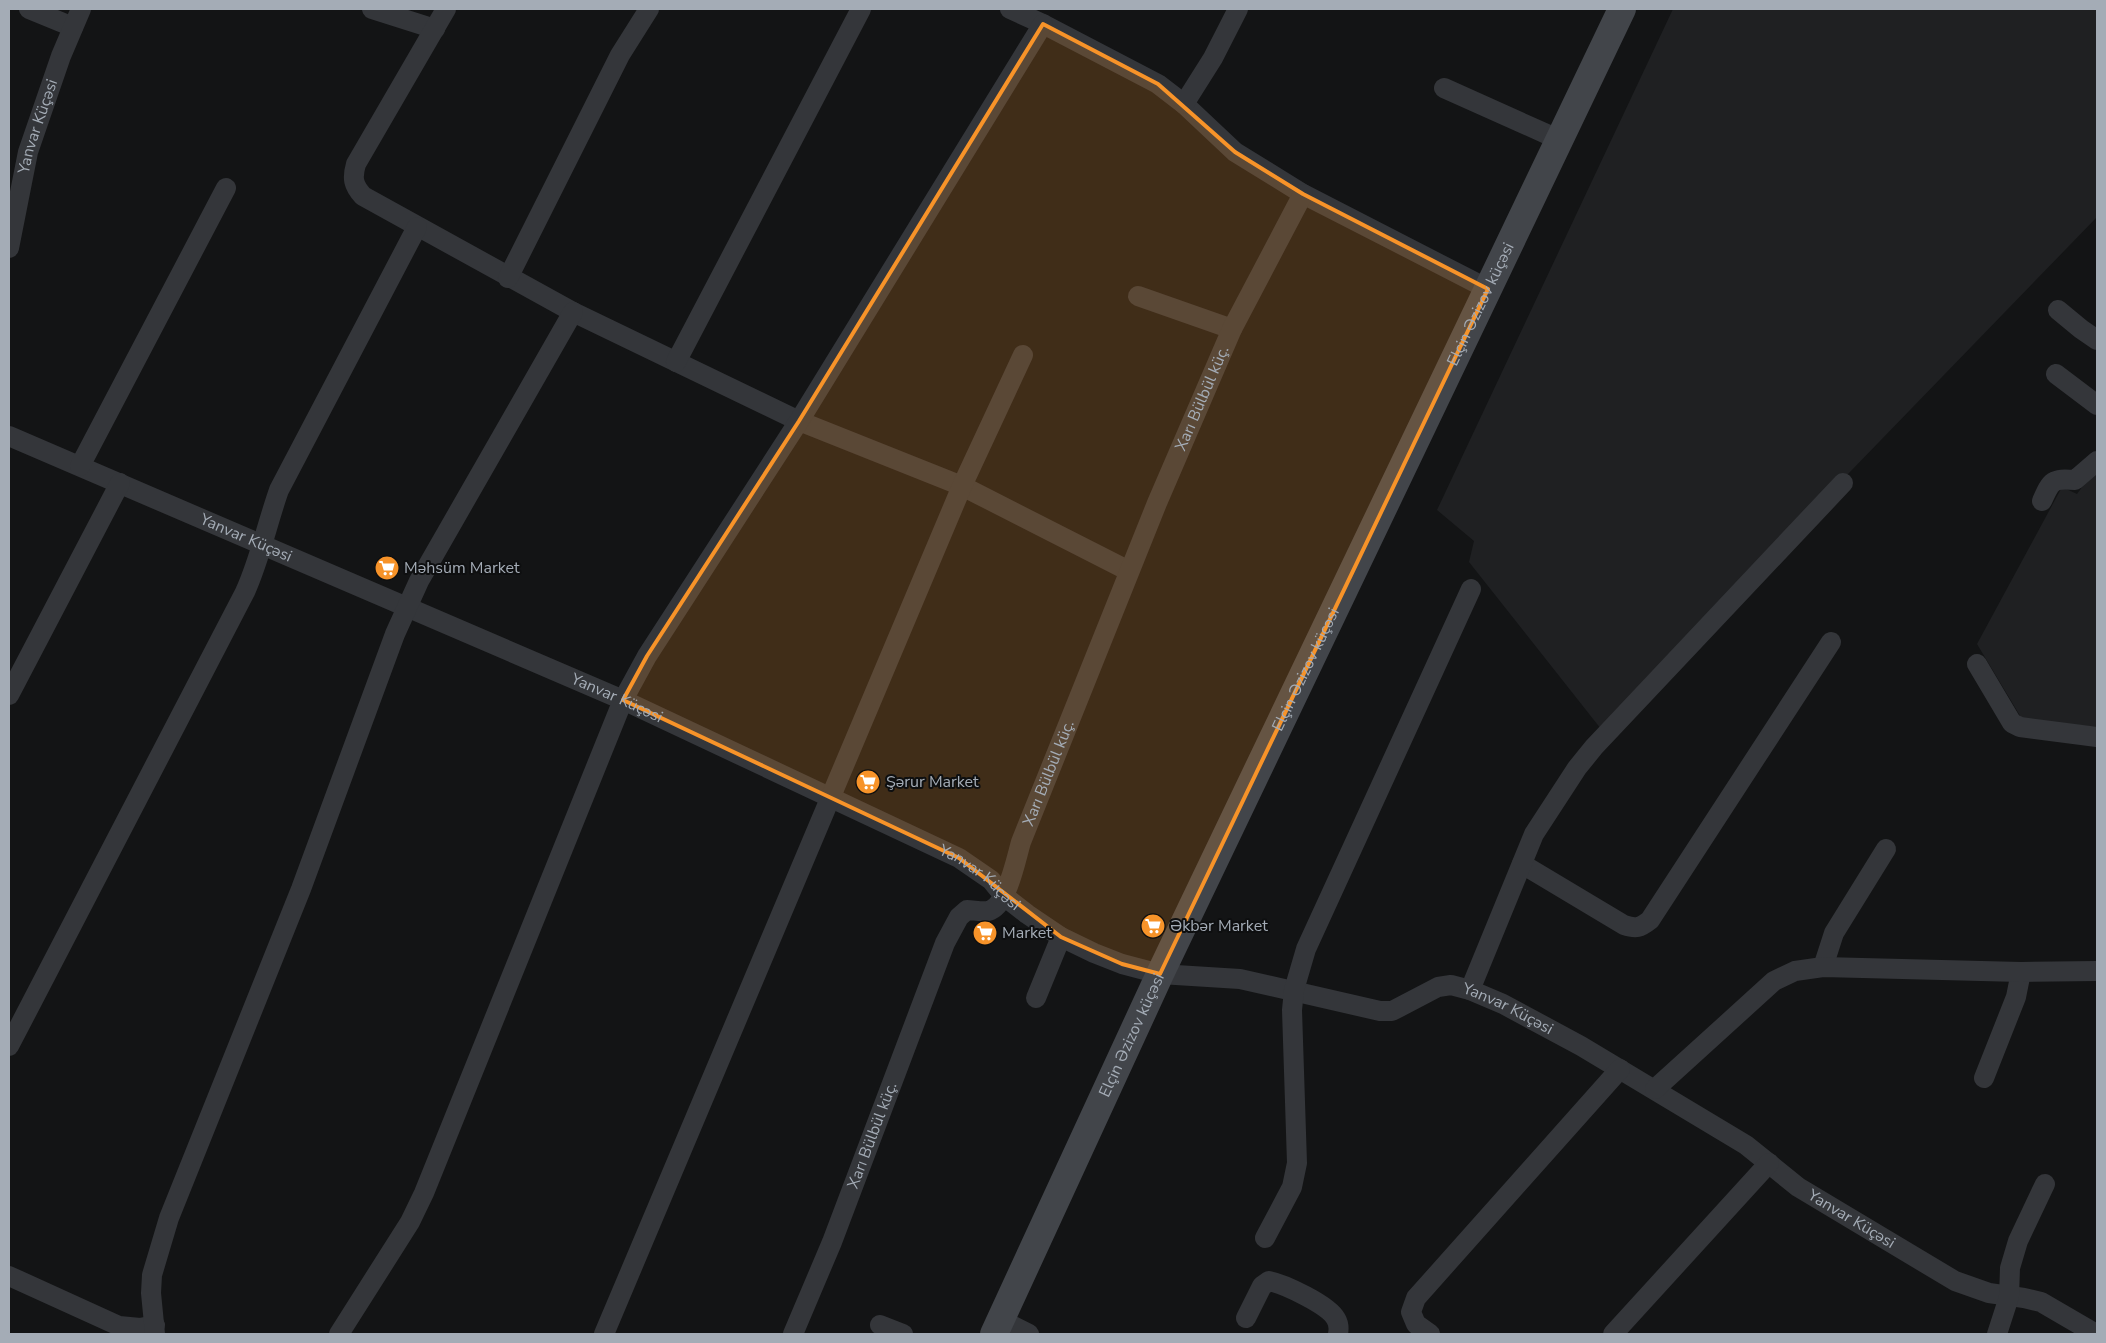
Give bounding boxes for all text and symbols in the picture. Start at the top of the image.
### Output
street label: Yanvar Küçəsi [13,76,63,177]
street label: Elçin Əzizov küçəsi [1442,239,1520,370]
street label: Xarı Bülbül küç. [1170,342,1234,454]
street label: Yanvar Küçəsi [196,508,296,567]
supermarket icon: Məhsüm Market [374,555,400,581]
place label: Məhsüm Market [404,557,520,579]
street label: Elçin Əzizov küçəsi [1267,604,1345,735]
street label: Yanvar Küçəsi [567,668,666,728]
street label: Xarı Bülbül küç. [1017,717,1080,829]
supermarket icon: Şərur Market [855,769,881,795]
place label: Şərur Market [886,771,979,793]
street label: Yanvar Küçəsi [935,839,1025,916]
supermarket icon: Əkbər Market [1140,913,1166,939]
place label: Əkbər Market [1170,915,1268,937]
supermarket icon: Market [972,920,998,946]
place label: Market [1002,922,1052,944]
street label: Elçin Əzizov küçəsi [1094,970,1170,1101]
street label: Yanvar Küçəsi [1459,977,1557,1040]
street label: Xarı Bülbül küç. [842,1079,902,1192]
street label: Yanvar Küçəsi [1803,1184,1899,1254]

